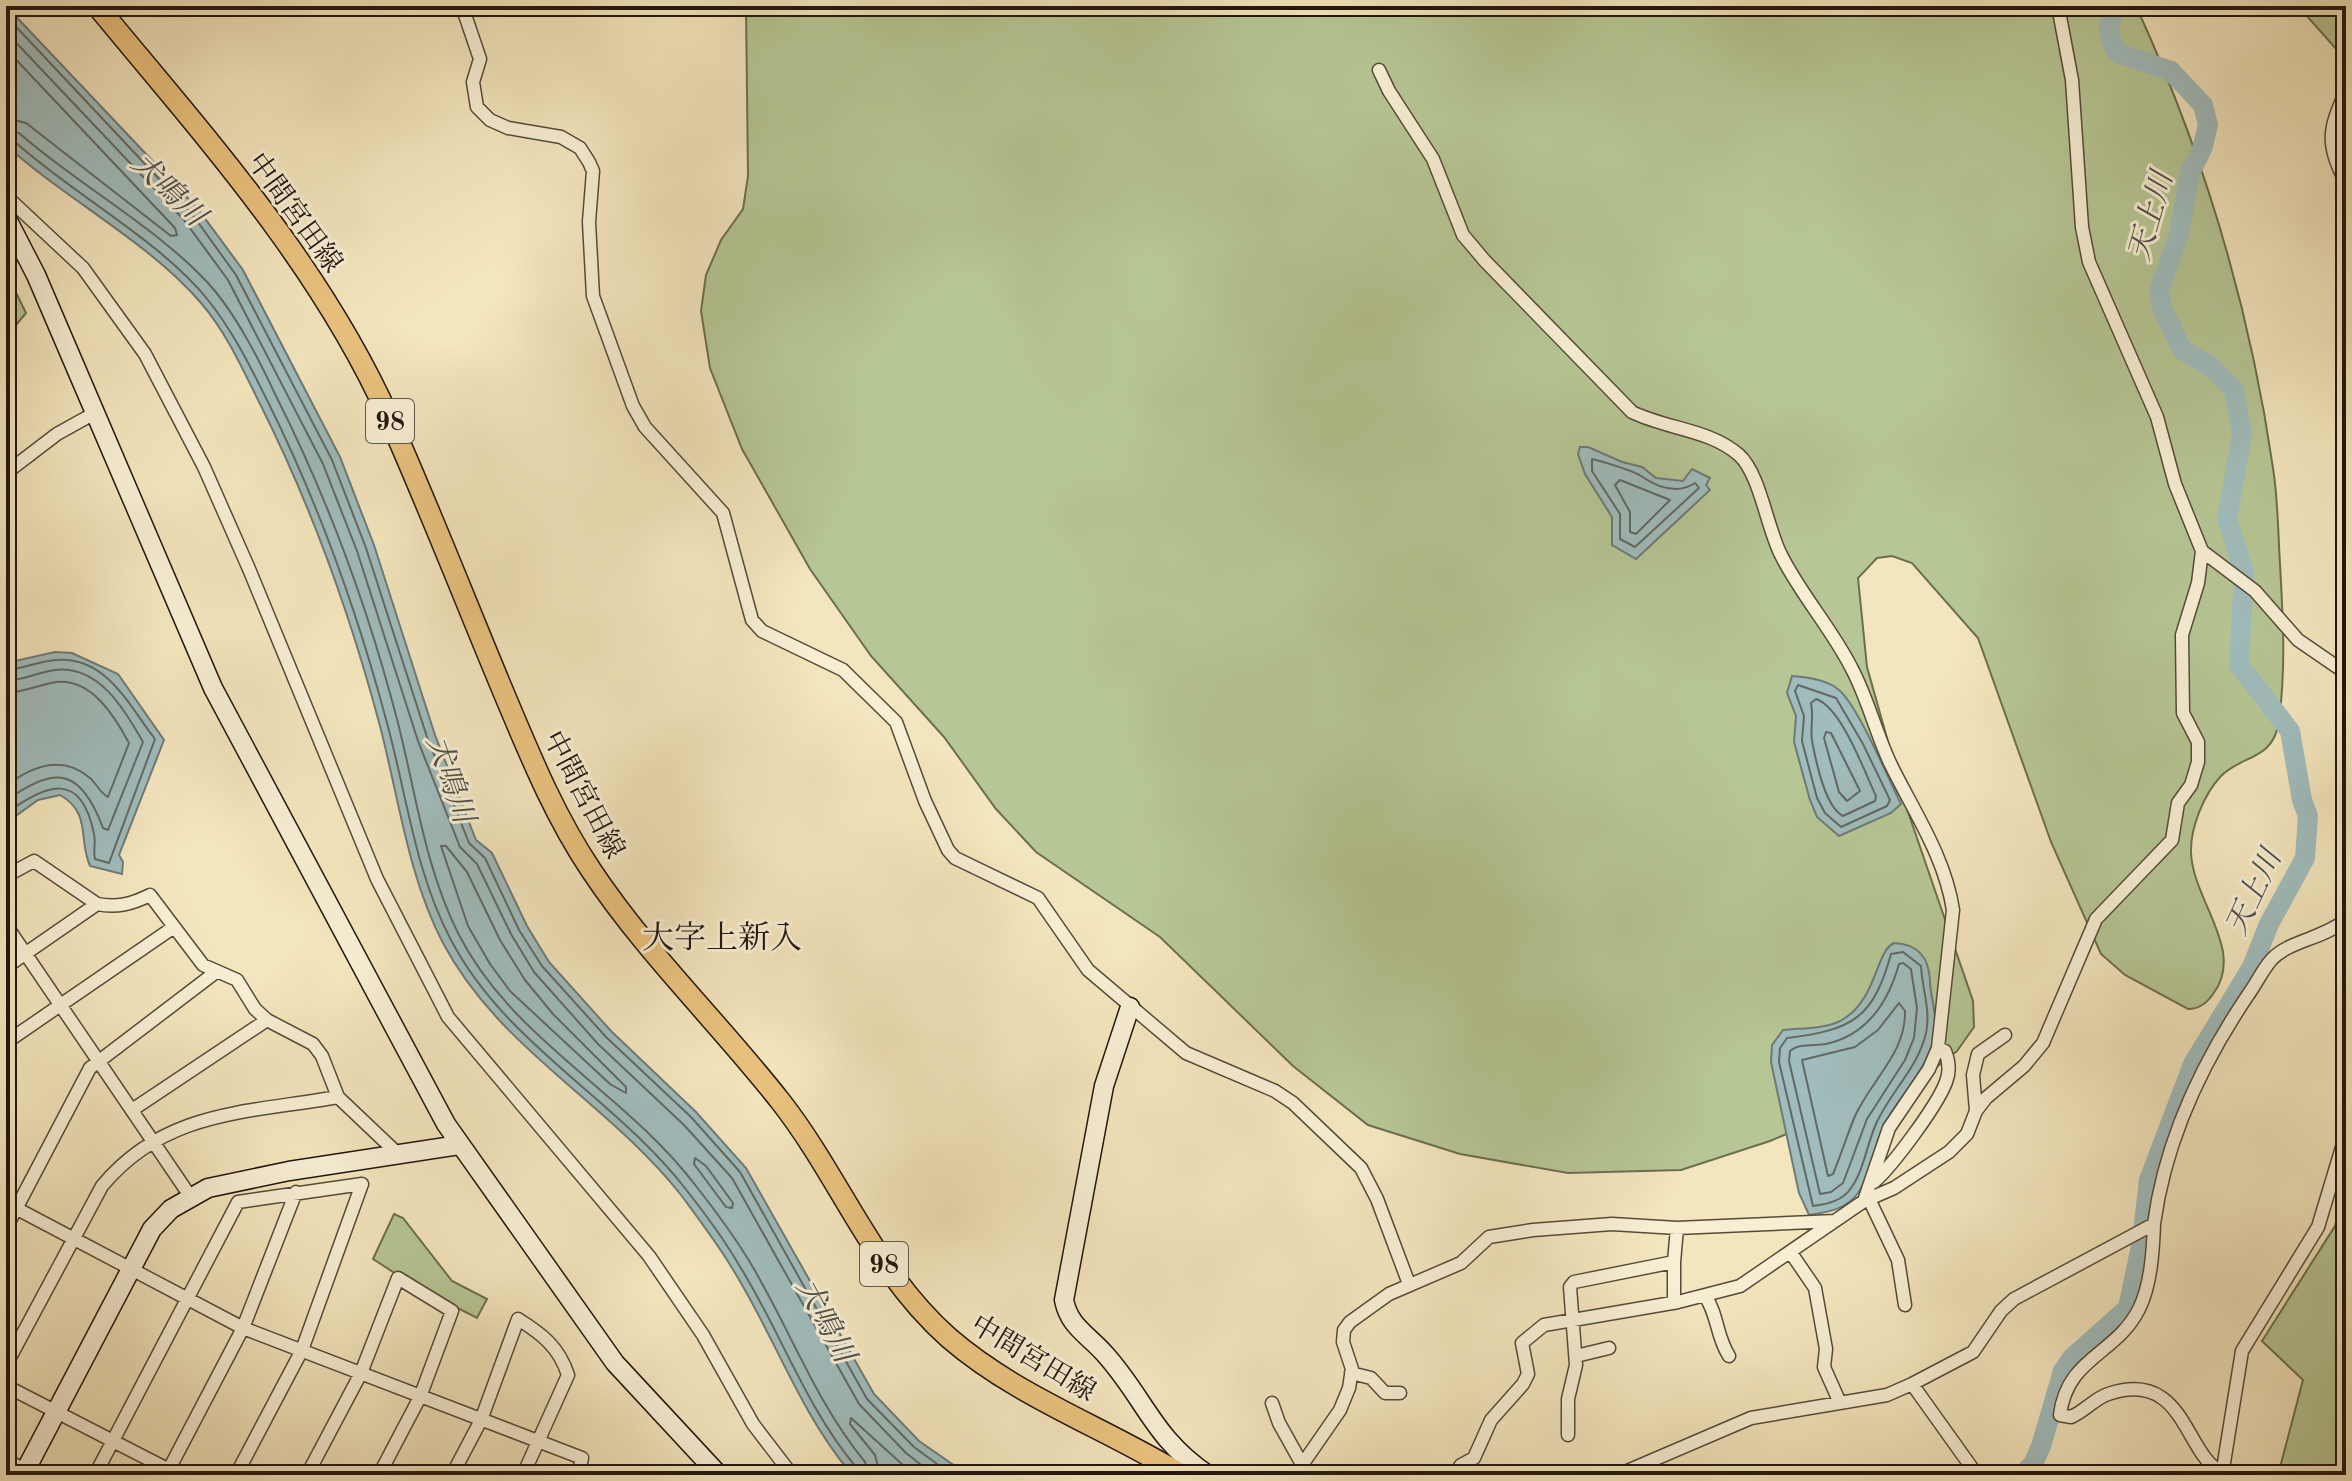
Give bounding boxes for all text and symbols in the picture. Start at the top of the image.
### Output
water label: 犬鳴川 [125,146,215,235]
street label: 中間宮田線 [241,147,348,279]
water label: 天上川 [2123,166,2180,264]
road number: 98 [366,399,414,443]
street label: 中間宮田線 [537,726,630,864]
water label: 犬鳴川 [420,731,482,830]
water label: 天上川 [2220,842,2289,940]
district label: 大字上新入 [642,921,802,956]
road number: 98 [860,1242,908,1286]
water label: 犬鳴川 [790,1273,863,1370]
street label: 中間宮田線 [965,1309,1101,1408]

